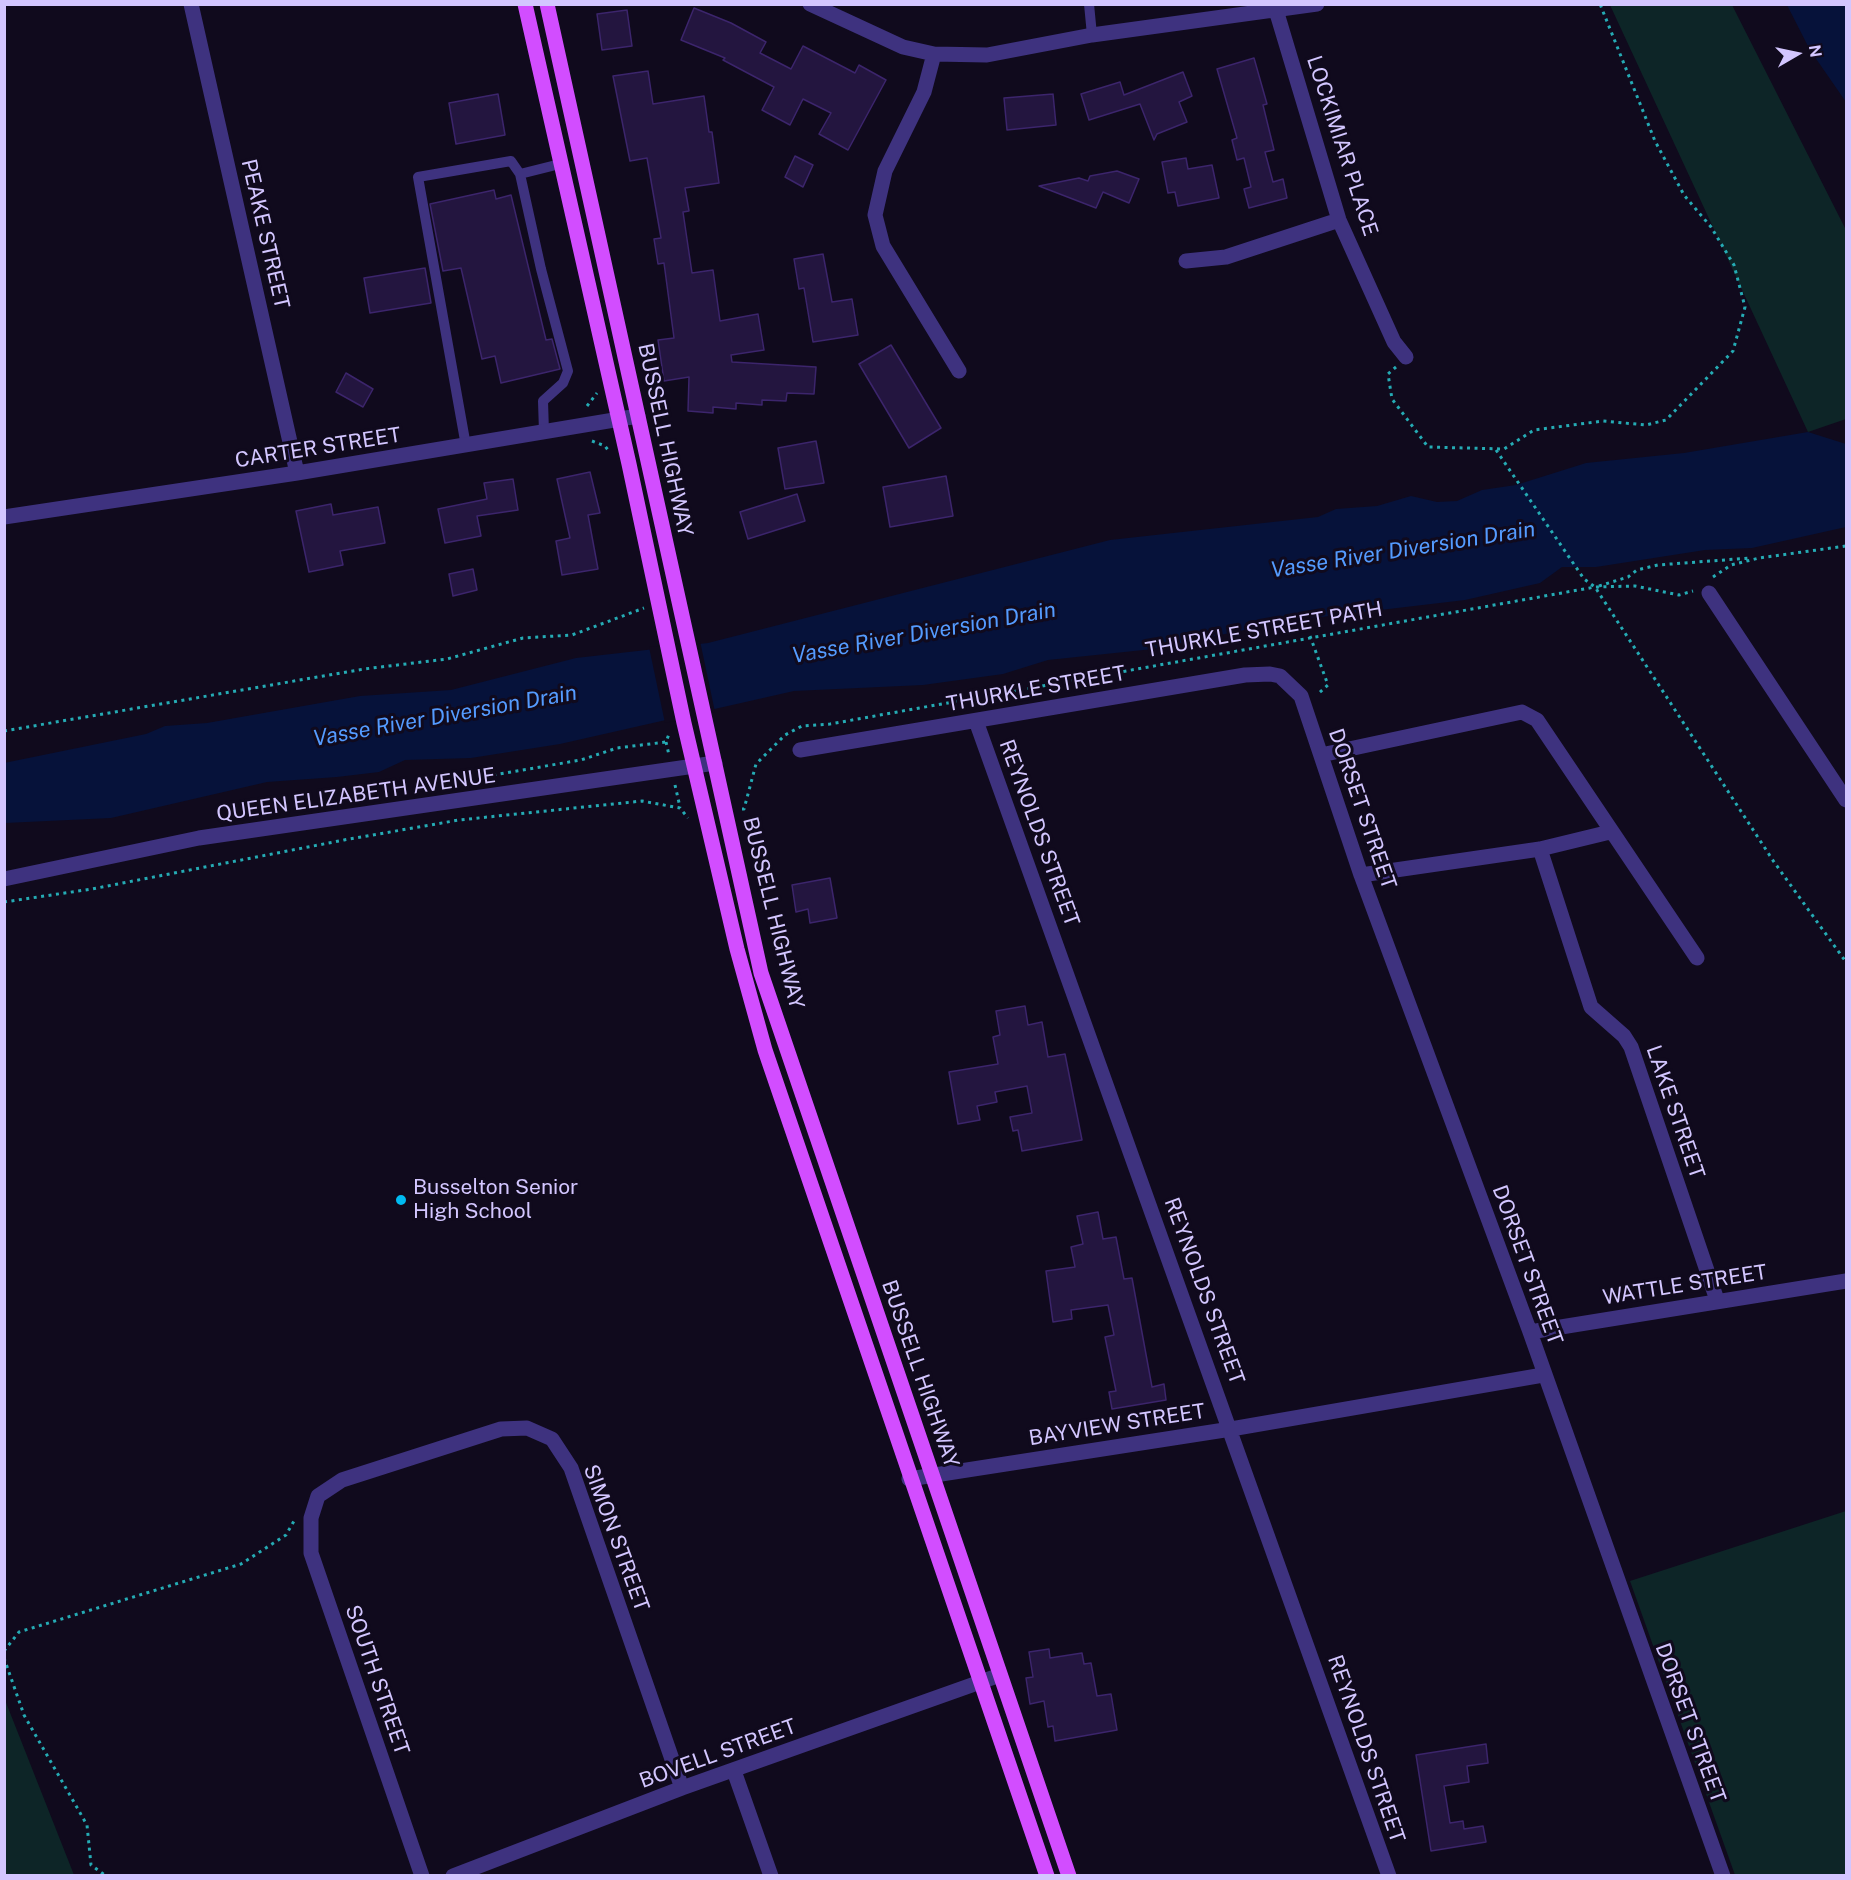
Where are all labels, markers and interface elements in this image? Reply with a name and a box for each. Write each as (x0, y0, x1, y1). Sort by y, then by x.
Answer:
north arrow (1767, 24, 1827, 84)
text: N (1805, 43, 1826, 59)
street label: LOCKIMIAR PLACE (1301, 53, 1383, 239)
street label: PEAKE STREET (236, 157, 294, 311)
street label: BUSSELL HIGHWAY (632, 341, 698, 539)
street label: CARTER STREET (233, 422, 403, 474)
water label: Vasse River Diversion Drain (1269, 516, 1537, 584)
water label: Vasse River Diversion Drain (790, 597, 1058, 669)
street label: THURKLE STREET PATH (1144, 597, 1384, 663)
street label: THURKLE STREET (945, 661, 1127, 717)
water label: Vasse River Diversion Drain (311, 680, 579, 752)
street label: DORSET STREET (1323, 725, 1401, 893)
street label: REYNOLDS STREET (994, 736, 1084, 930)
street label: QUEEN ELIZABETH AVENUE (215, 763, 497, 827)
street label: BUSSELL HIGHWAY (737, 814, 809, 1012)
street label: LAKE STREET (1640, 1042, 1710, 1182)
place label: Busselton Senior High School (413, 1175, 578, 1225)
street label: DORSET STREET (1486, 1182, 1568, 1348)
marker: Busselton Senior High School (394, 1193, 408, 1207)
street label: REYNOLDS STREET (1159, 1194, 1249, 1388)
street label: WATTLE STREET (1601, 1260, 1769, 1310)
street label: BUSSELL HIGHWAY (876, 1277, 964, 1471)
street label: BAYVIEW STREET (1027, 1399, 1207, 1451)
street label: SIMON STREET (578, 1461, 654, 1615)
street label: SOUTH STREET (340, 1602, 414, 1758)
street label: DORSET STREET (1649, 1640, 1731, 1806)
street label: REYNOLDS STREET (1322, 1652, 1410, 1846)
street label: BOVELL STREET (636, 1714, 800, 1794)

